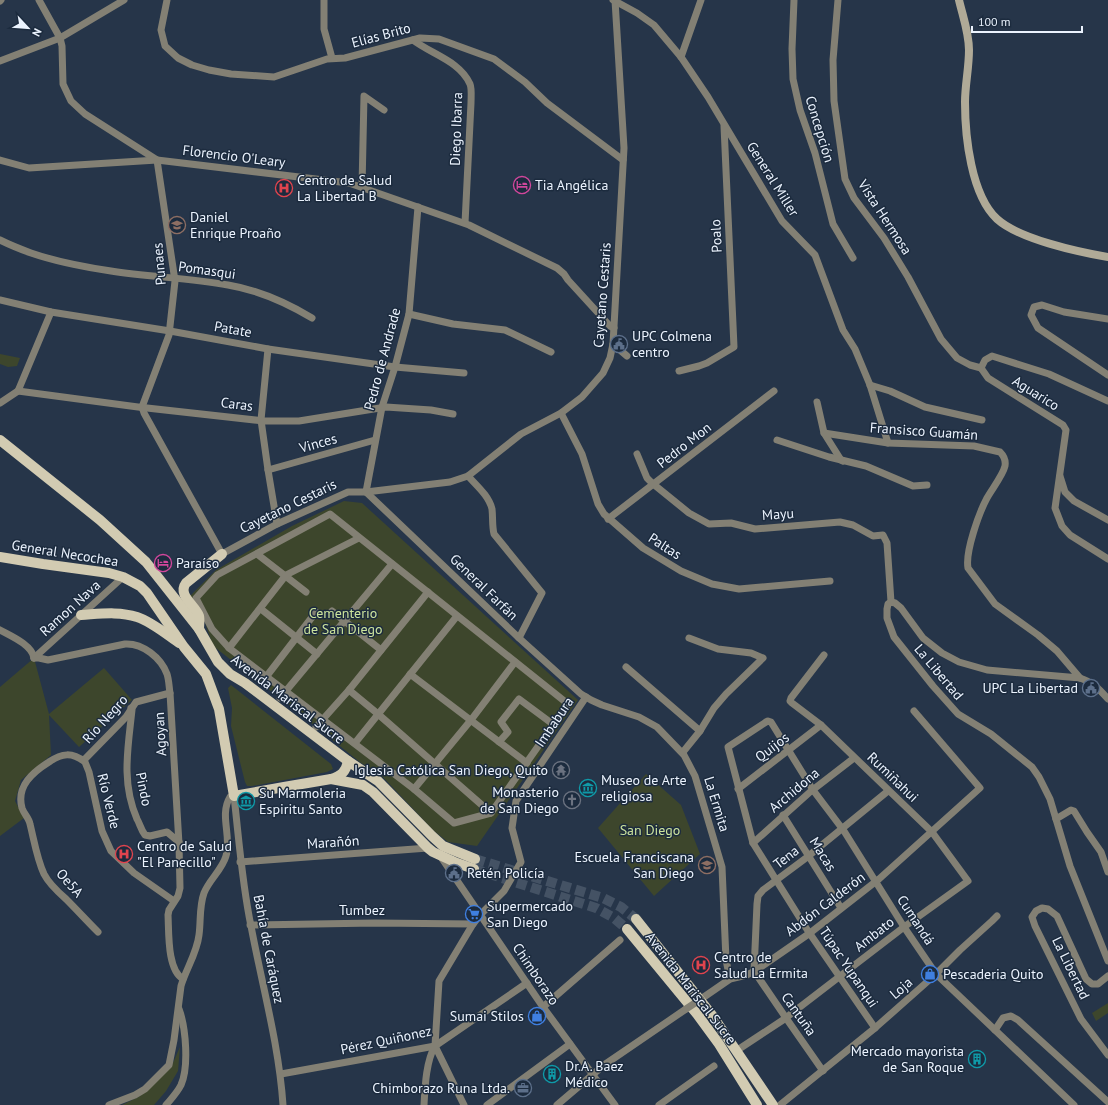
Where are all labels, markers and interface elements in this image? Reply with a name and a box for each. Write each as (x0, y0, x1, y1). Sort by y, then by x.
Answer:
north arrow (8, 8, 48, 48)
scale bar (972, 8, 1082, 34)
text: 100 m (978, 14, 1011, 29)
street label: Elías Brito (349, 18, 413, 52)
text: N (29, 26, 45, 39)
street label: Diego Ibarra (446, 92, 466, 166)
street label: Concepción (801, 94, 839, 164)
street label: General Miller (743, 138, 803, 220)
street label: Florencio O'Leary (182, 141, 287, 171)
place label: Centro de Salud La Libertad B (297, 171, 392, 205)
hotel icon: Tia Angélica (512, 175, 532, 195)
street label: Vista Hermosa (853, 175, 916, 258)
place label: Tia Angélica (535, 176, 608, 194)
hospital icon: Centro de Salud La Libertad B (274, 178, 294, 198)
place label: Daniel Enrique Proaño (190, 208, 281, 242)
school or university icon: Daniel Enrique Proaño (167, 215, 187, 235)
street label: Poalo (706, 219, 726, 253)
street label: Punaes (148, 242, 170, 286)
street label: Cayetano Cestaris (589, 242, 615, 348)
street label: Pomasqui (177, 257, 237, 283)
street label: Pedro de Andrade (360, 306, 404, 412)
street label: Patate (213, 317, 253, 341)
place label: UPC Colmena centro (632, 327, 712, 361)
public building icon: UPC Colmena centro (609, 334, 629, 354)
street label: Aguarico (1009, 372, 1063, 414)
street label: Caras (220, 393, 254, 415)
street label: Pedro Mon (653, 418, 715, 472)
street label: Fransisco Guamán (869, 418, 979, 444)
street label: Vinces (296, 429, 339, 457)
street label: Cayetano Cestaris (237, 475, 339, 537)
street label: Mayu (761, 504, 795, 524)
street label: Paltas (645, 529, 685, 563)
street label: General Necochea (10, 536, 120, 570)
street label: General Farfán (446, 550, 522, 624)
hotel icon: Paraíso (153, 553, 173, 573)
place label: Paraíso (176, 554, 219, 572)
street label: Ramon Nava (36, 576, 104, 640)
park label: Cementerio de San Diego (303, 604, 383, 638)
street label: La Libertad (910, 640, 968, 704)
street label: Avenida Mariscal Sucre (228, 650, 348, 748)
public building icon: UPC La Libertad (1081, 678, 1101, 698)
place label: UPC La Libertad (982, 679, 1078, 697)
street label: Río Negro (78, 691, 132, 747)
street label: Imbabura (531, 693, 577, 751)
street label: Agoyan (150, 712, 170, 756)
street label: Quijos (751, 728, 793, 766)
street label: Rumiñahui (864, 748, 922, 806)
temple icon: Iglesia Católica San Diego, Quito (551, 760, 571, 780)
place label: Iglesia Católica San Diego, Quito (354, 761, 548, 779)
street label: Archidona (765, 764, 823, 816)
street label: Pindo (132, 770, 156, 808)
street label: Río Verde (93, 771, 125, 831)
place label: Museo de Arte religiosa (601, 771, 687, 805)
street label: La Ermita (700, 774, 734, 834)
museum icon: Museo de Arte religiosa (578, 778, 598, 798)
place label: Monasterio de San Diego (480, 783, 559, 817)
place label: Su Marmoleria Espiritu Santo (259, 784, 346, 818)
church icon: Monasterio de San Diego (562, 790, 582, 810)
museum icon: Su Marmoleria Espiritu Santo (236, 791, 256, 811)
park label: San Diego (620, 821, 680, 839)
street label: Marañón (306, 831, 360, 853)
street label: Macas (806, 833, 841, 875)
place label: Centro de Salud "El Panecillo" (137, 837, 232, 871)
street label: Tena (770, 841, 802, 873)
hospital icon: Centro de Salud "El Panecillo" (114, 844, 134, 864)
place label: Escuela Franciscana San Diego (574, 848, 694, 882)
school or university icon: Escuela Franciscana San Diego (697, 855, 717, 875)
public building icon: Retén Policía (444, 863, 464, 883)
place label: Retén Policía (467, 864, 545, 882)
street label: Oe5A (53, 865, 88, 902)
street label: Abdón Calderón (781, 868, 869, 940)
street label: Cumandá (893, 892, 939, 948)
street label: Bahía de Caráquez (250, 893, 288, 1005)
place label: Supermercado San Diego (487, 897, 573, 931)
street label: Tumbez (339, 901, 385, 919)
supermarket icon: Supermercado San Diego (464, 904, 484, 924)
street label: Ambato (850, 913, 898, 955)
street label: Túpac Yupanqui (815, 923, 883, 1011)
street label: Avenida Mariscal Sucre (642, 928, 740, 1048)
street label: La Libertad (1048, 934, 1094, 1002)
street label: Chimborazo (509, 940, 563, 1008)
place label: Centro de Salud La Ermita (714, 948, 808, 982)
hospital icon: Centro de Salud La Ermita (691, 955, 711, 975)
shop icon: Pescaderia Quito (920, 964, 940, 984)
place label: Pescaderia Quito (943, 965, 1043, 983)
street label: Loja (886, 973, 916, 1003)
street label: Cantuña (777, 989, 821, 1039)
shop icon: Sumai Stilos (527, 1006, 547, 1026)
place label: Sumai Stilos (450, 1007, 524, 1025)
street label: Pérez Quiñonez (339, 1022, 433, 1058)
place label: Mercado mayorista de San Roque (851, 1042, 964, 1076)
building icon: Mercado mayorista de San Roque (967, 1049, 987, 1069)
place label: Dr.A. Baez Médico (565, 1057, 624, 1091)
building icon: Dr.A. Baez Médico (542, 1064, 562, 1084)
office icon: Chimborazo Runa Ltda. (513, 1078, 533, 1098)
place label: Chimborazo Runa Ltda. (372, 1079, 510, 1097)

